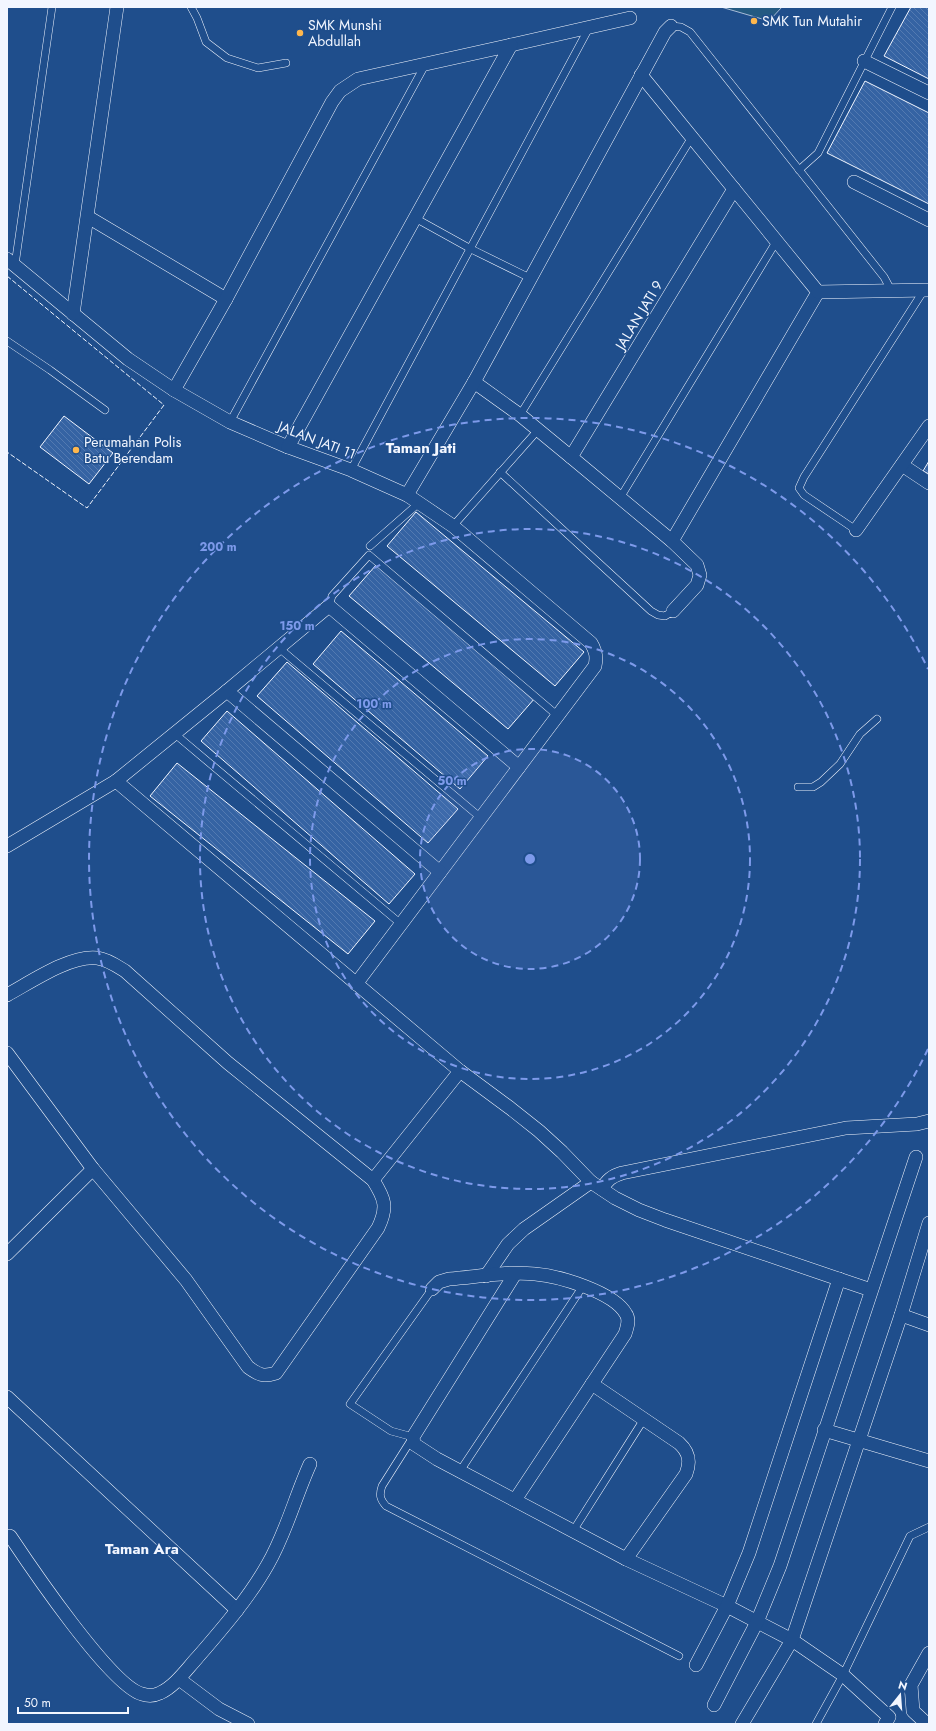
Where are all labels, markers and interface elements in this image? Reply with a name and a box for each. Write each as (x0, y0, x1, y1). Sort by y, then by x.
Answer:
place label: SMK Tun Mutahir (762, 11, 862, 31)
place label: SMK Munshi Abdullah (308, 15, 382, 51)
marker: SMK Tun Mutahir (749, 16, 759, 26)
marker: SMK Munshi Abdullah (295, 28, 305, 38)
street label: JALAN JATI 9 (609, 277, 668, 355)
street label: JALAN JATI 11 (273, 415, 359, 464)
place label: Perumahan Polis Batu Berendam (84, 432, 182, 468)
district label: Taman Jati (386, 437, 456, 459)
marker: Perumahan Polis Batu Berendam (71, 445, 81, 455)
text: 200 m (199, 538, 237, 556)
text: 150 m (279, 617, 315, 635)
text: 100 m (356, 695, 392, 713)
text: 50 m (437, 772, 467, 790)
centre of rings (523, 852, 537, 866)
district label: Taman Ara (105, 1538, 179, 1560)
north arrow (880, 1675, 920, 1715)
text: N (896, 1677, 909, 1694)
scale bar (18, 1689, 128, 1715)
text: 50 m (24, 1694, 51, 1712)

